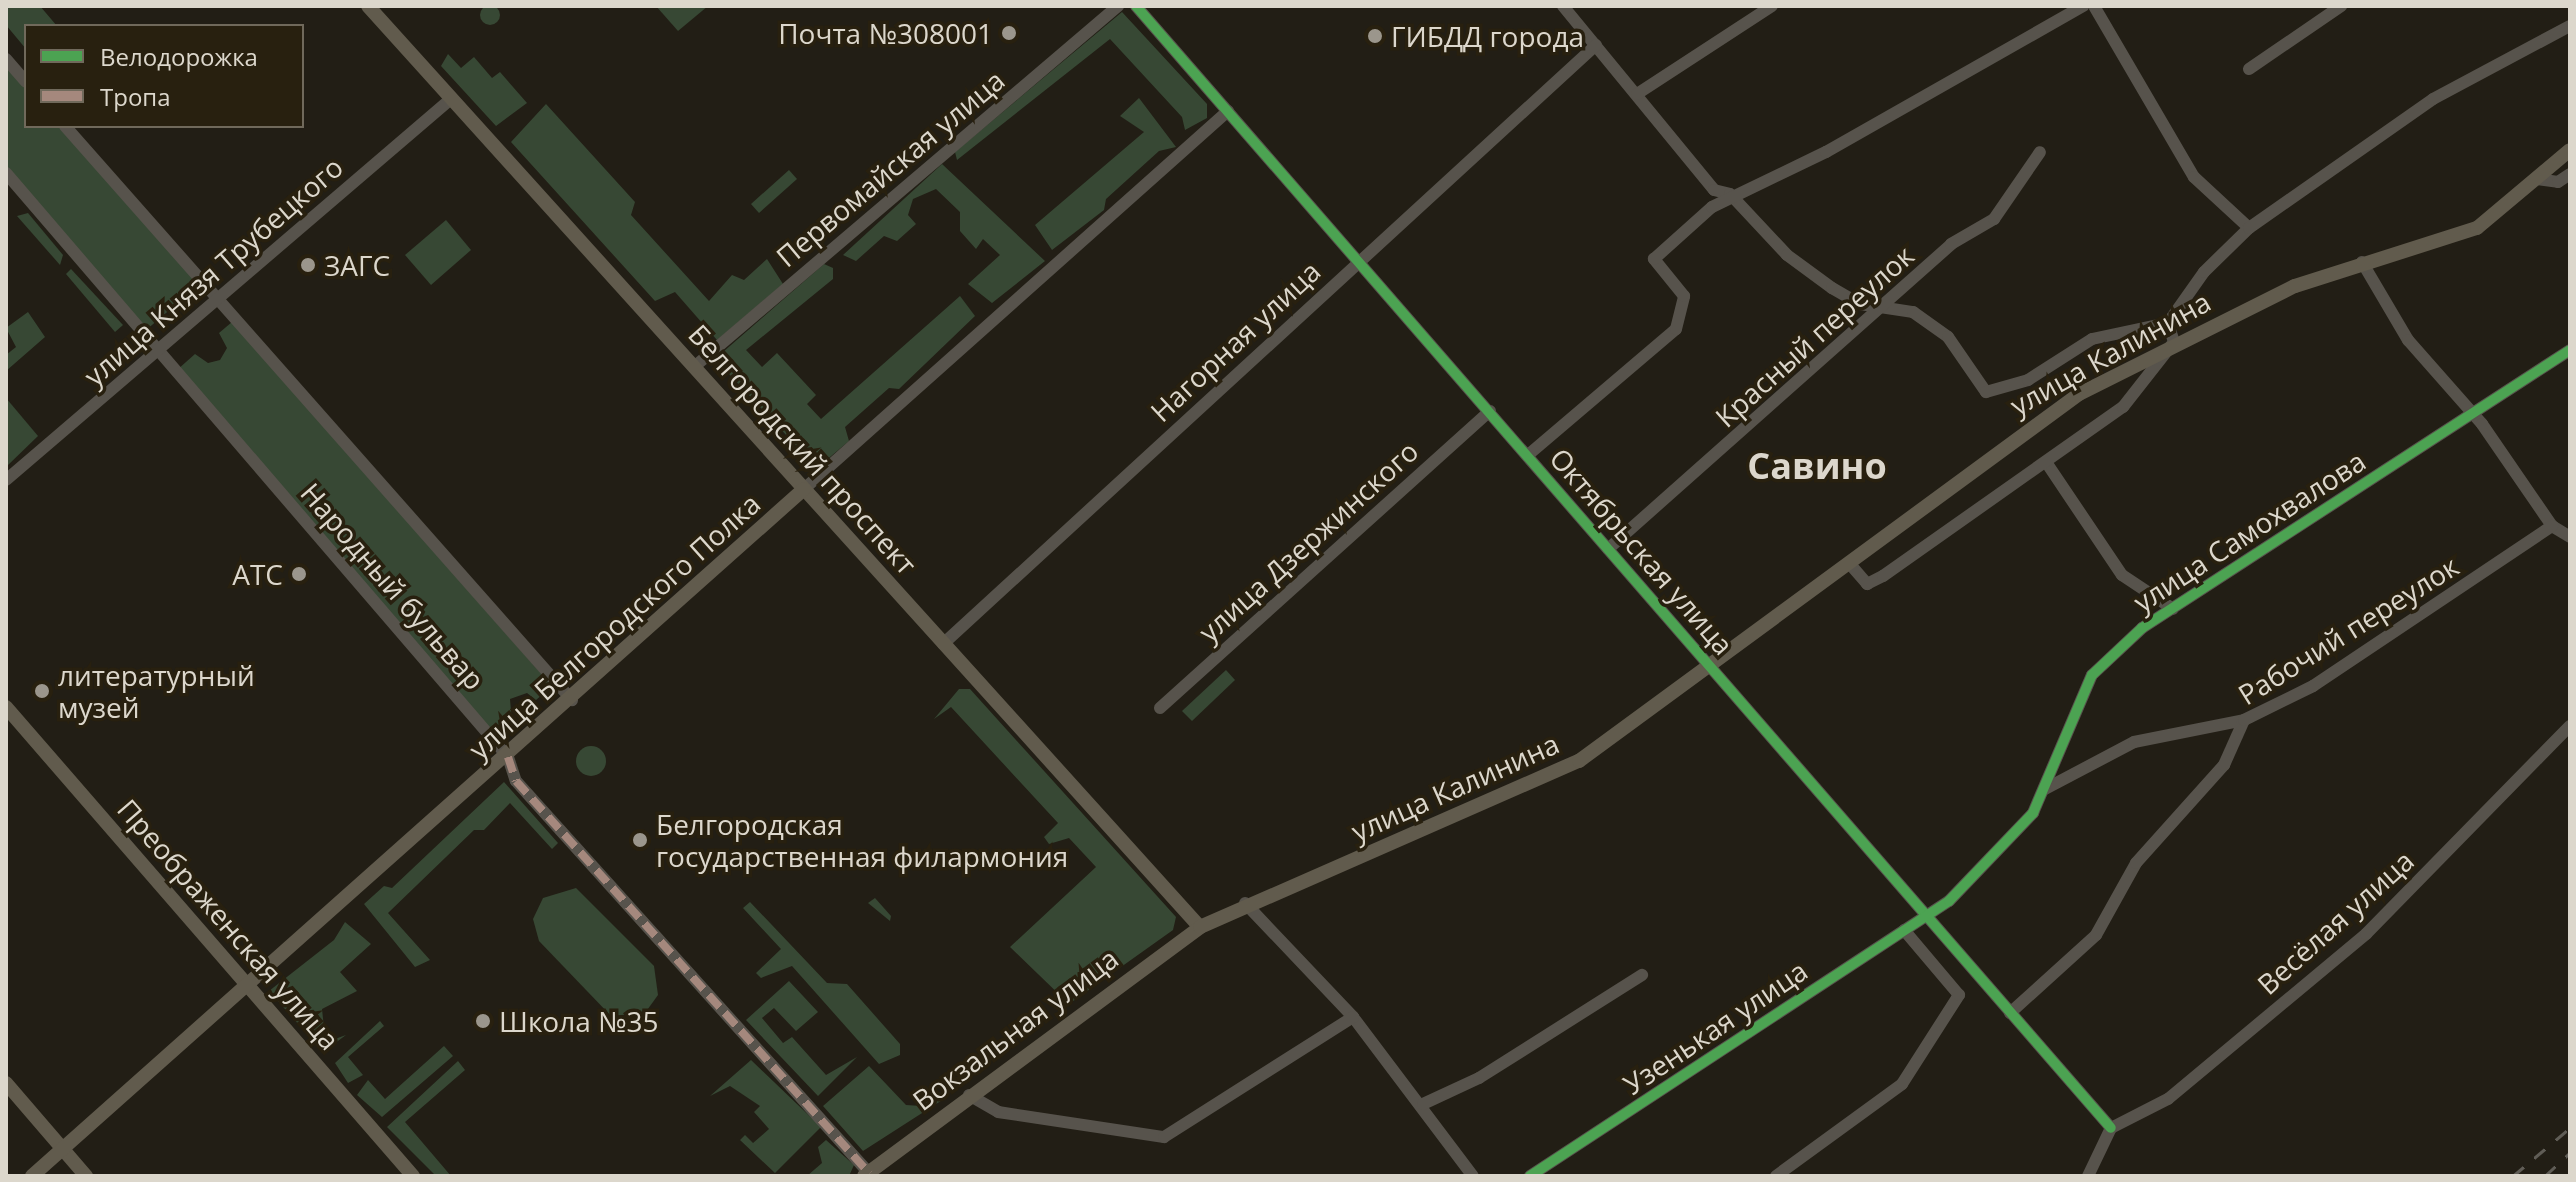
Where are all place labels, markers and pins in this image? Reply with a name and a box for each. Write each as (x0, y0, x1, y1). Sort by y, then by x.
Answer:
place label: Почта №308001 (778, 16, 993, 50)
place label: ГИБДД города (1391, 19, 1584, 53)
marker: Почта №308001 (1000, 24, 1018, 42)
marker: ГИБДД города (1366, 27, 1384, 45)
place label: ЗАГС (324, 248, 390, 282)
marker: ЗАГС (299, 256, 317, 274)
place label: АТС (232, 557, 283, 591)
marker: АТС (290, 565, 308, 583)
place label: литературный музей (58, 658, 255, 724)
marker: литературный музей (33, 682, 51, 700)
place label: Белгородская государственная филармония (656, 807, 1068, 873)
marker: Белгородская государственная филармония (631, 831, 649, 849)
place label: Школа №35 (499, 1004, 659, 1038)
marker: Школа №35 (474, 1012, 492, 1030)

